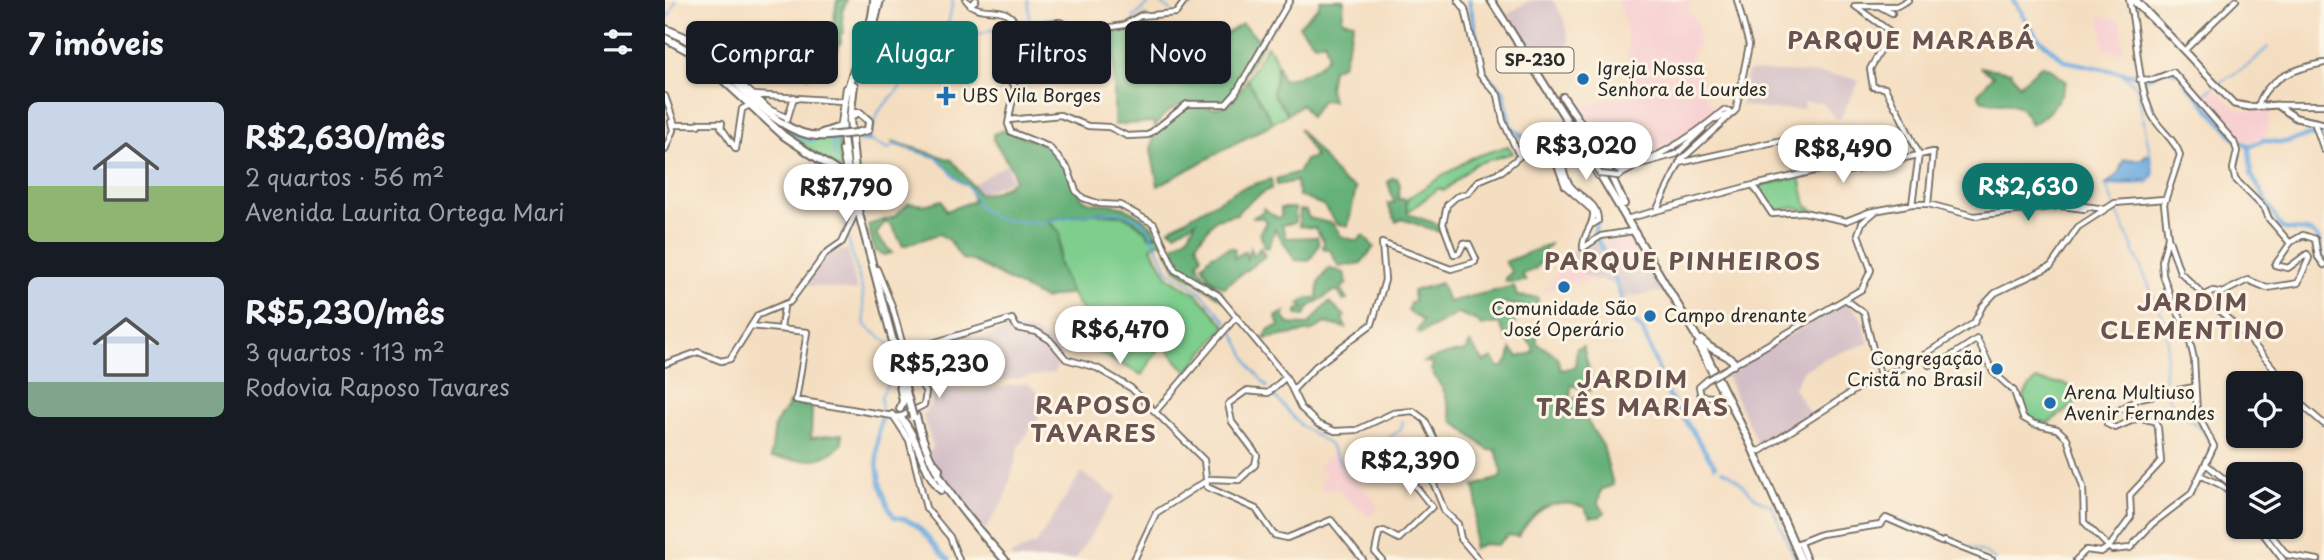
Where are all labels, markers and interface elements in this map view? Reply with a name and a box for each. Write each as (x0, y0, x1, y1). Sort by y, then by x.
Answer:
text: 7 imóveis (28, 20, 164, 65)
chip: Comprar (686, 21, 838, 84)
chip: Alugar (852, 21, 978, 84)
chip: Filtros (992, 21, 1111, 84)
chip: Novo (1125, 21, 1231, 84)
district label: PARQUE MARABÁ (1787, 21, 2037, 57)
icon: filters (599, 23, 637, 61)
road number: SP-230 (1497, 48, 1573, 72)
place label: Igreja Nossa Senhora de Lourdes (1597, 54, 1767, 102)
marker: Igreja Nossa Senhora de Lourdes (1575, 71, 1591, 87)
place label: UBS Vila Borges (962, 81, 1101, 108)
marker: UBS Vila Borges (936, 86, 956, 106)
text: R$2,630/mês (245, 114, 445, 159)
pin: R$3,020 (1521, 122, 1651, 182)
pin: R$8,490 (1778, 125, 1908, 185)
text: R$3,020 (1535, 127, 1637, 162)
icon: home (84, 130, 168, 214)
text: R$8,490 (1794, 130, 1892, 165)
text: 2 quartos · 56 m² (245, 159, 444, 194)
pin: R$7,790 (781, 164, 911, 224)
pin: R$2,630 (1963, 164, 2093, 223)
text: R$2,630 (1978, 168, 2078, 203)
text: R$7,790 (799, 169, 893, 204)
text: Avenida Laurita Ortega Mari (245, 194, 565, 229)
district label: PARQUE PINHEIROS (1544, 242, 1822, 278)
marker: Comunidade São José Operário (1556, 279, 1572, 295)
district label: JARDIM CLEMENTINO (2100, 283, 2286, 347)
text: R$5,230/mês (245, 289, 445, 334)
place label: Comunidade São José Operário (1491, 294, 1637, 342)
place label: Campo drenante (1664, 301, 1807, 328)
icon: home (84, 305, 168, 389)
pin: R$6,470 (1055, 306, 1185, 366)
marker: Campo drenante (1642, 308, 1658, 324)
text: R$6,470 (1071, 311, 1169, 346)
text: 3 quartos · 113 m² (245, 334, 445, 369)
pin: R$5,230 (874, 340, 1004, 400)
place label: Congregação Cristã no Brasil (1847, 344, 1983, 392)
text: R$5,230 (889, 345, 989, 380)
district label: JARDIM TRÊS MARIAS (1536, 360, 1730, 424)
marker: Congregação Cristã no Brasil (1989, 361, 2005, 377)
text: Rodovia Raposo Tavares (245, 369, 510, 404)
map controls (2226, 371, 2303, 539)
button: locate (2226, 371, 2303, 448)
place label: Arena Multiuso Avenir Fernandes (2064, 378, 2215, 426)
district label: RAPOSO TAVARES (1030, 386, 1158, 450)
marker: Arena Multiuso Avenir Fernandes (2042, 395, 2058, 411)
pin: R$2,390 (1345, 438, 1475, 497)
text: R$2,390 (1360, 442, 1460, 477)
button: layers (2226, 462, 2303, 539)

